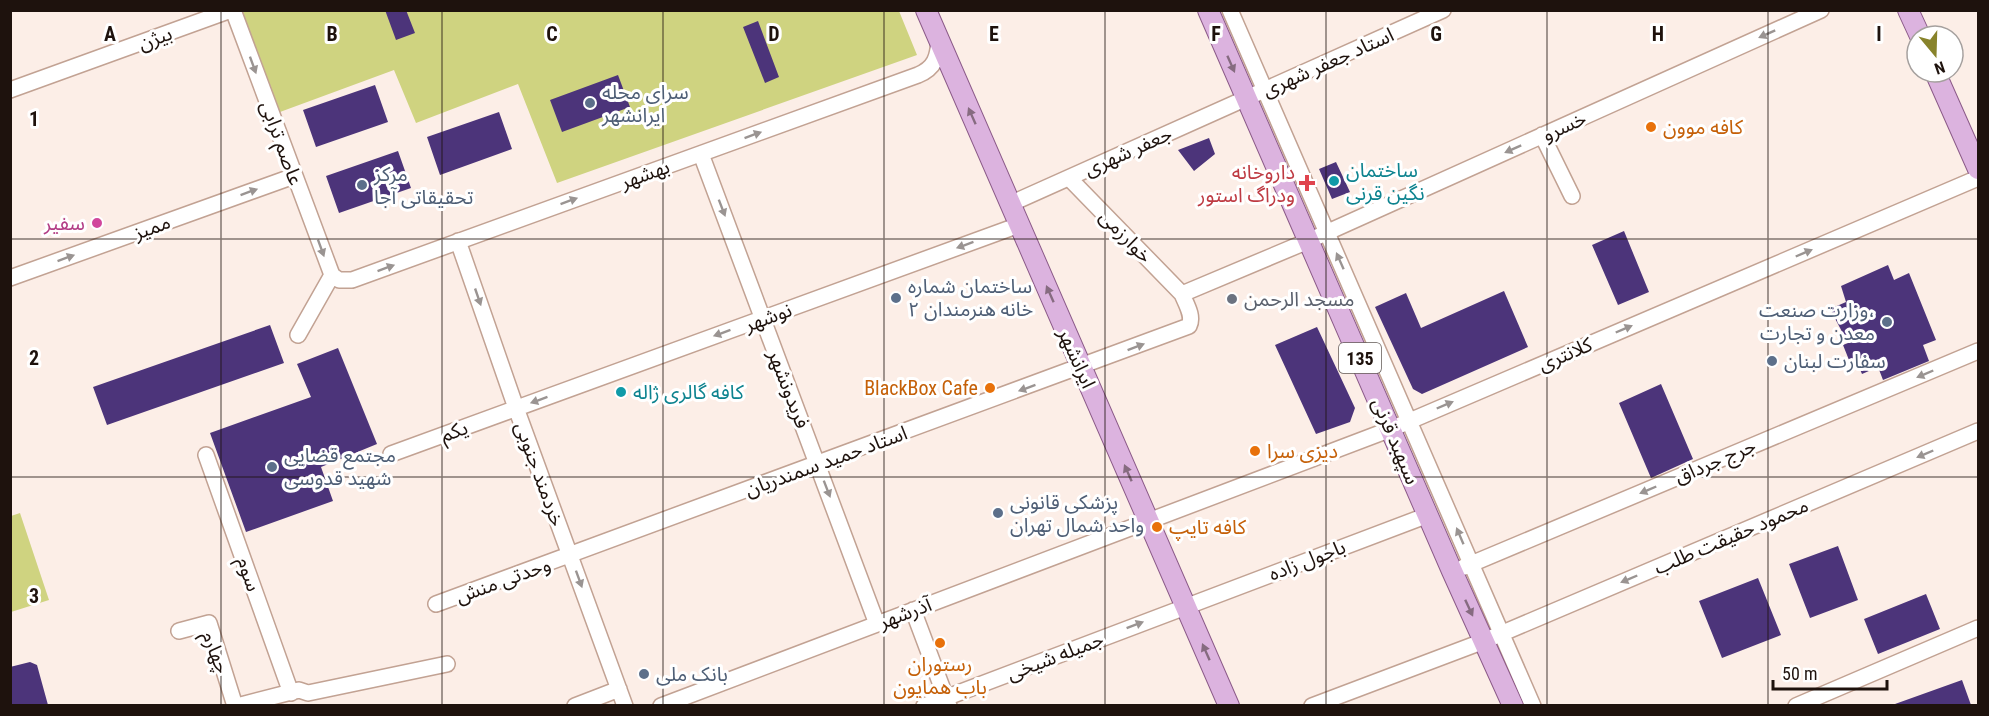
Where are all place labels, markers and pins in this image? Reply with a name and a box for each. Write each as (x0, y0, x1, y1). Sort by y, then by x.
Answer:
place label: سرای محله ایرانشهر (601, 80, 689, 127)
marker: سرای محله ایرانشهر (583, 96, 597, 110)
place label: کافه موون (1663, 115, 1744, 139)
marker: کافه موون (1644, 120, 1658, 134)
place label: ساختمان نگین قرنی (1346, 158, 1425, 205)
place label: داروخانه ودراگ استور (1197, 160, 1295, 207)
place label: مرکز تحقیقاتی آجا (373, 162, 474, 209)
marker: ساختمان نگین قرنی (1327, 174, 1341, 188)
marker: داروخانه ودراگ استور (1300, 176, 1314, 190)
marker: مرکز تحقیقاتی آجا (355, 178, 369, 192)
place label: سفیر (43, 211, 85, 235)
marker: سفیر (90, 216, 104, 230)
place label: ساختمان شماره ۲ خانه هنرمندان (908, 274, 1033, 321)
place label: مسجد الرحمن (1244, 287, 1355, 311)
marker: ساختمان شماره ۲ خانه هنرمندان (889, 291, 903, 305)
marker: مسجد الرحمن (1225, 292, 1239, 306)
place label: وزارت صنعت، معدن و تجارت (1759, 298, 1875, 345)
marker: وزارت صنعت، معدن و تجارت (1880, 315, 1894, 329)
place label: سفارت لبنان (1784, 349, 1886, 373)
marker: سفارت لبنان (1765, 354, 1779, 368)
place label: BlackBox Cafe (864, 376, 978, 400)
place label: کافه گالری ژاله (633, 380, 745, 404)
marker: BlackBox Cafe (983, 381, 997, 395)
marker: کافه گالری ژاله (614, 385, 628, 399)
place label: دیزی سرا (1267, 439, 1338, 463)
place label: مجتمع قضایی شهید قدوسی (284, 443, 396, 490)
marker: دیزی سرا (1248, 444, 1262, 458)
marker: مجتمع قضایی شهید قدوسی (265, 460, 279, 474)
place label: پزشکی قانونی واحد شمال تهران (1010, 490, 1144, 537)
marker: پزشکی قانونی واحد شمال تهران (991, 506, 1005, 520)
place label: کافه تایپ (1169, 515, 1247, 541)
marker: کافه تایپ (1150, 520, 1164, 534)
marker: رستوران باب همایون (933, 636, 947, 650)
place label: رستوران باب همایون (893, 652, 987, 699)
place label: بانک ملی (656, 662, 728, 686)
marker: بانک ملی (637, 667, 651, 681)

